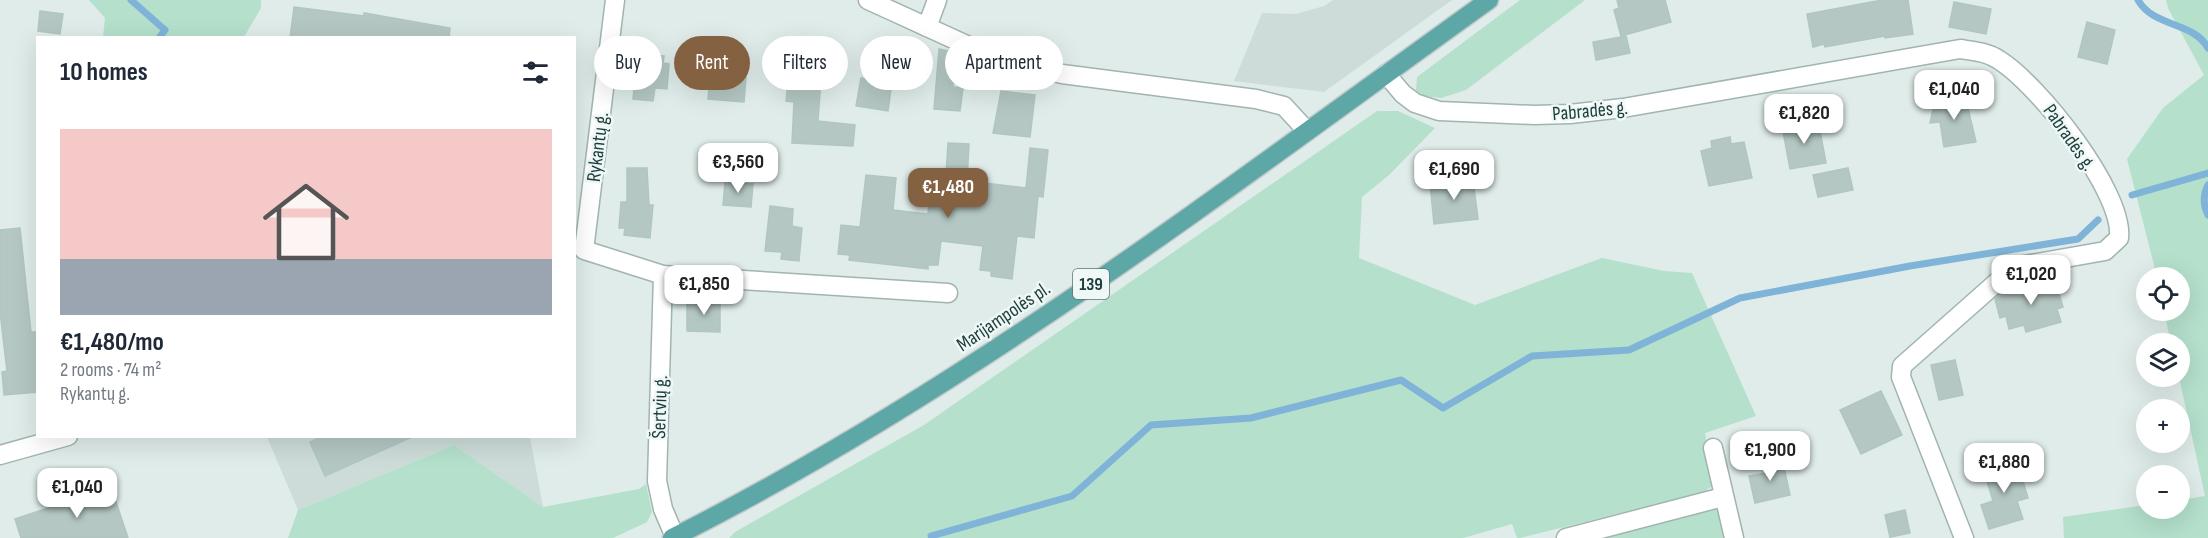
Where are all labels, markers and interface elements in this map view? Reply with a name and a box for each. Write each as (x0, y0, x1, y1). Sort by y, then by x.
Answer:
chip: Buy (594, 36, 662, 90)
chip: Rent (674, 36, 750, 90)
chip: Filters (762, 36, 848, 90)
chip: New (860, 36, 933, 90)
chip: Apartment (945, 36, 1063, 90)
icon: filters (519, 56, 552, 89)
text: 10 homes (60, 57, 148, 88)
pin: €1,040 (1905, 70, 2003, 121)
text: €1,040 (1928, 77, 1980, 101)
pin: €1,820 (1755, 94, 1853, 145)
street label: Pabradės g. (1551, 96, 1629, 126)
street label: Pabradės g. (2038, 100, 2101, 175)
text: €1,820 (1778, 101, 1830, 125)
street label: Rykantų g. (582, 111, 614, 183)
pin: €3,560 (689, 143, 787, 194)
text: €3,560 (712, 150, 764, 174)
pin: €1,690 (1405, 150, 1503, 201)
text: €1,690 (1428, 157, 1480, 181)
icon: home (252, 168, 360, 276)
pin: €1,480 (899, 168, 997, 219)
text: €1,480 (922, 175, 974, 199)
pin: €1,020 (1982, 255, 2080, 306)
text: €1,020 (2005, 262, 2057, 286)
pin: €1,850 (655, 265, 753, 316)
map controls (2136, 267, 2190, 519)
button: locate (2136, 267, 2190, 321)
road number: 139 (1073, 269, 1109, 299)
text: €1,850 (678, 272, 730, 296)
street label: Marijampolės pl. (952, 277, 1055, 357)
text: €1,480/mo (60, 327, 164, 358)
button: layers (2136, 333, 2190, 387)
text: 2 rooms · 74 m² (60, 358, 161, 382)
street label: Šertvių g. (647, 375, 673, 439)
text: Rykantų g. (60, 382, 130, 406)
button: + (2136, 399, 2190, 453)
pin: €1,900 (1721, 431, 1819, 482)
text: €1,900 (1744, 438, 1796, 462)
pin: €1,880 (1955, 443, 2053, 494)
text: €1,880 (1978, 450, 2030, 474)
button: − (2136, 465, 2190, 519)
pin: €1,040 (28, 468, 126, 519)
text: €1,040 (51, 475, 103, 499)

